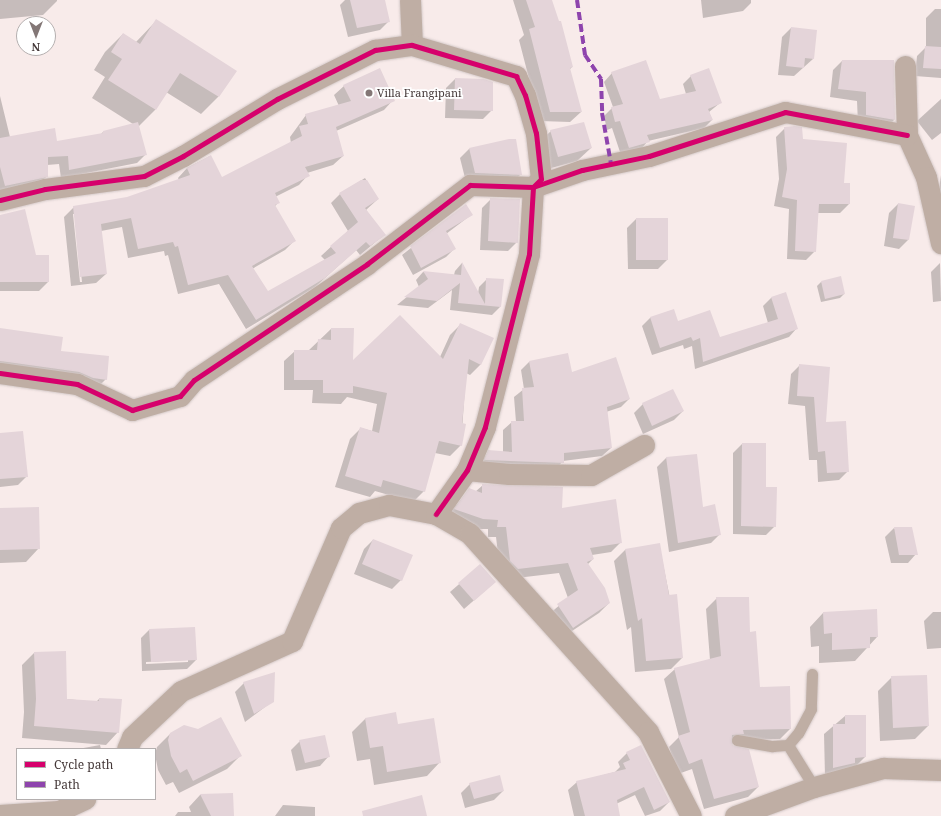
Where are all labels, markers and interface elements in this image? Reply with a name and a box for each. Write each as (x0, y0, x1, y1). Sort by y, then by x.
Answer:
north arrow (16, 16, 56, 56)
text: N (32, 40, 40, 55)
place label: Villa Frangipani (377, 86, 462, 100)
marker: Villa Frangipani (364, 88, 374, 98)
legend (16, 748, 156, 800)
text: Cycle path (54, 756, 113, 773)
text: Path (54, 776, 80, 793)

